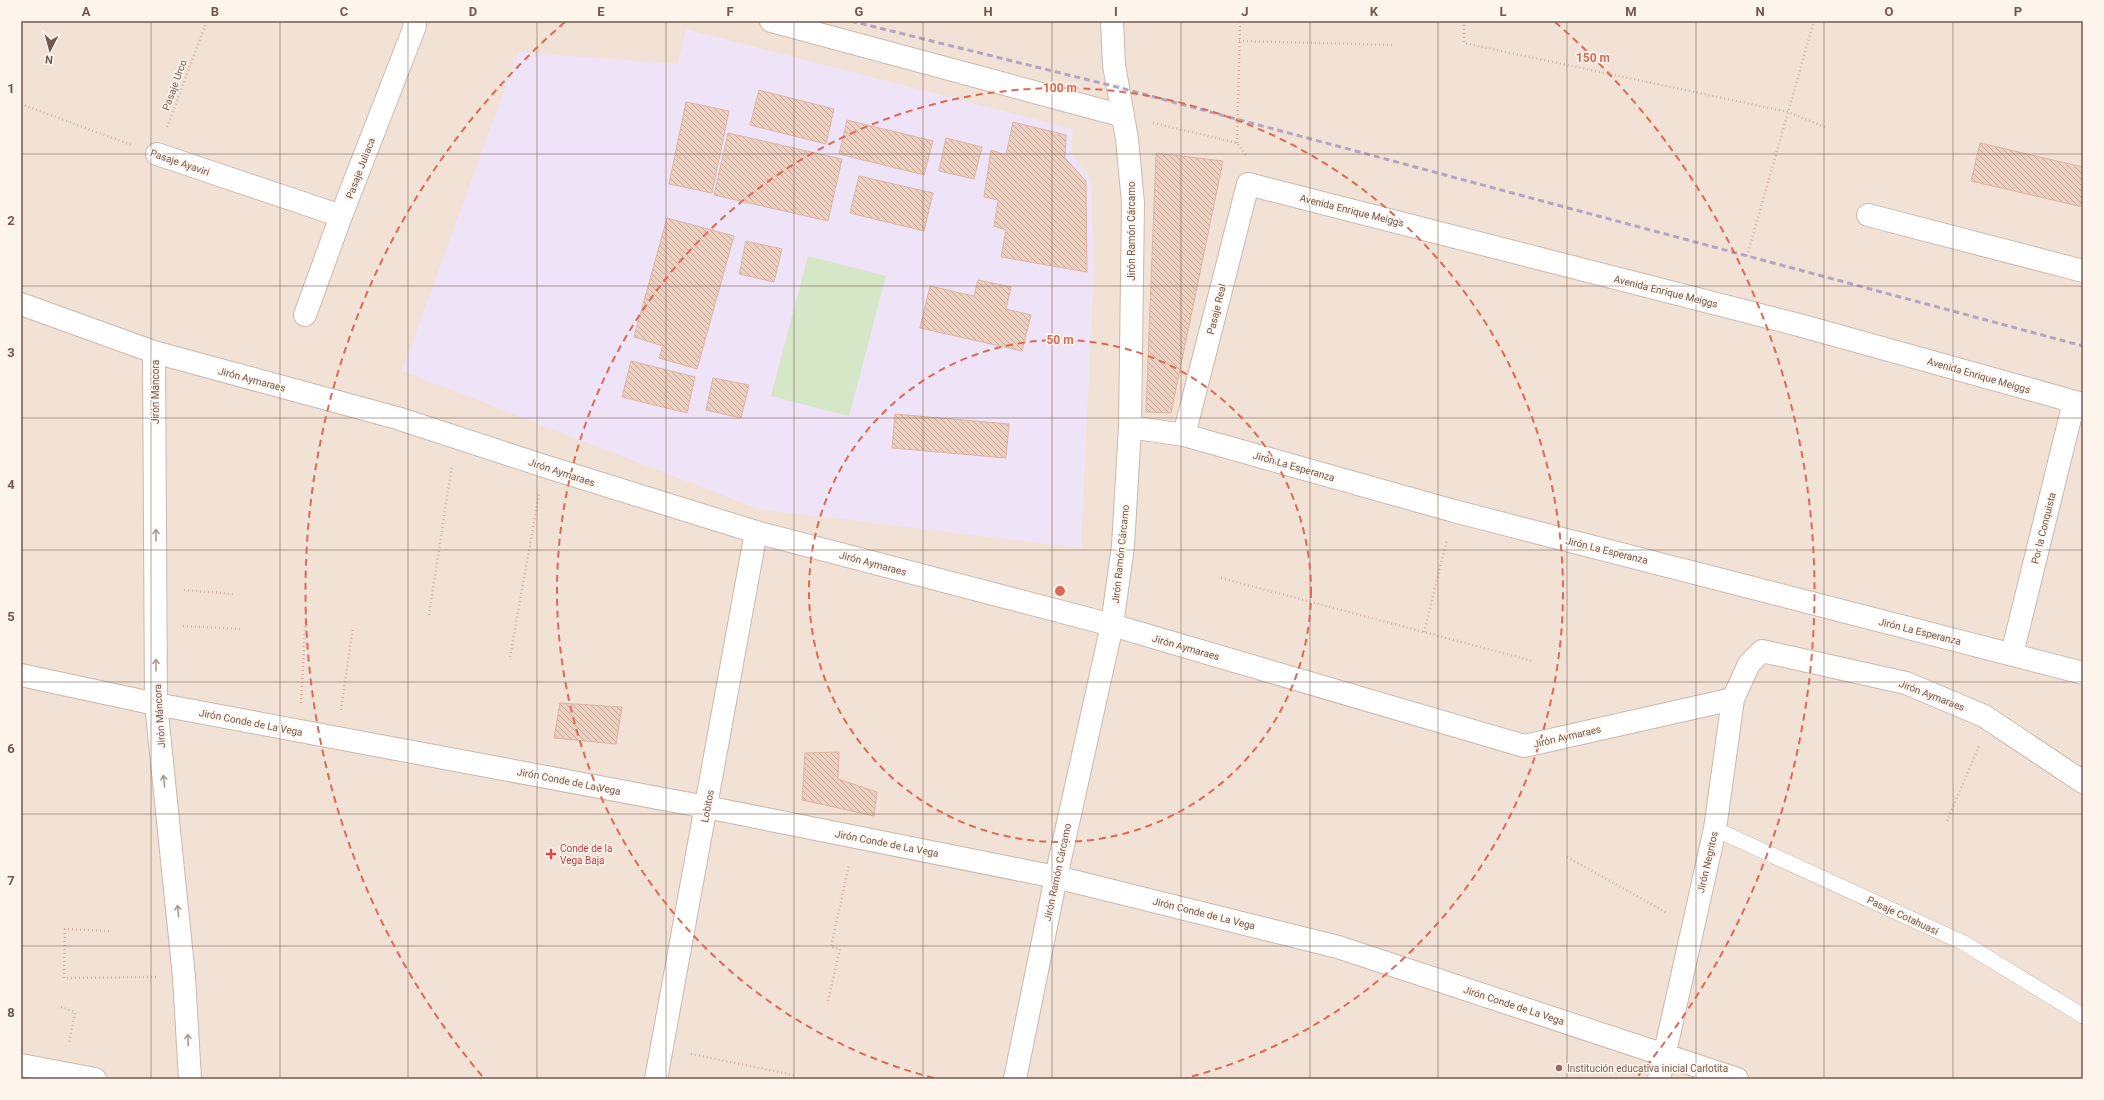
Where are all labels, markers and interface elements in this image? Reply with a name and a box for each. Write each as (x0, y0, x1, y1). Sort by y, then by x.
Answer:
text: A (82, 4, 91, 19)
text: B (211, 4, 219, 19)
text: C (340, 4, 349, 19)
text: D (469, 4, 477, 19)
text: E (597, 4, 605, 19)
text: F (726, 4, 734, 19)
text: G (855, 4, 864, 19)
text: H (983, 4, 993, 19)
text: I (1114, 4, 1118, 19)
text: J (1241, 4, 1249, 19)
text: K (1370, 4, 1379, 19)
text: L (1499, 4, 1507, 19)
text: M (1625, 4, 1637, 19)
text: N (1755, 4, 1765, 19)
text: O (1885, 4, 1894, 19)
text: P (2014, 4, 2022, 19)
north arrow (30, 30, 70, 70)
text: 150 m (1576, 51, 1610, 65)
text: N (44, 53, 54, 66)
street label: Pasaje Urco (160, 58, 189, 112)
text: 1 (7, 81, 15, 96)
text: 100 m (1043, 81, 1077, 95)
street label: Pasaje Juliaca (344, 136, 377, 200)
street label: Pasaje Ayaviri (149, 147, 211, 178)
street label: Jirón Ramón Cárcamo (1126, 181, 1137, 281)
street label: Avenida Enrique Meiggs (1299, 192, 1405, 229)
text: 2 (7, 213, 15, 228)
street label: Avenida Enrique Meiggs (1613, 273, 1719, 310)
street label: Pasaje Real (1205, 283, 1228, 336)
text: 50 m (1046, 333, 1074, 347)
text: 3 (7, 345, 15, 360)
street label: Avenida Enrique Meiggs (1926, 355, 2032, 395)
street label: Jirón Máncora (150, 360, 161, 424)
street label: Jirón Aymaraes (217, 365, 287, 394)
street label: Jirón La Esperanza (1252, 450, 1336, 483)
street label: Jirón Aymaraes (527, 457, 596, 488)
text: 4 (7, 477, 15, 492)
street label: Por la Conquista (2029, 491, 2058, 565)
street label: Jirón Ramón Cárcamo (1110, 504, 1131, 604)
one-way arrow (152, 529, 160, 542)
street label: Jirón La Esperanza (1565, 535, 1649, 566)
street label: Jirón Aymaraes (838, 549, 908, 578)
centre of rings (1053, 584, 1067, 598)
text: 5 (7, 609, 15, 624)
street label: Jirón La Esperanza (1878, 616, 1962, 647)
street label: Jirón Aymaraes (1151, 633, 1221, 662)
one-way arrow (152, 659, 160, 672)
street label: Jirón Aymaraes (1898, 678, 1966, 713)
street label: Jirón Máncora (152, 684, 167, 748)
street label: Jirón Conde de La Vega (198, 707, 304, 738)
street label: Jirón Aymaraes (1532, 723, 1602, 750)
text: 6 (7, 741, 15, 756)
street label: Jirón Conde de La Vega (516, 766, 622, 797)
one-way arrow (161, 775, 168, 788)
street label: Lobitos (699, 789, 716, 823)
street label: Jirón Ramón Cárcamo (1042, 822, 1073, 922)
street label: Jirón Conde de La Vega (834, 828, 940, 859)
street label: Jirón Negritos (1695, 830, 1720, 894)
place label: Conde de la Vega Baja (560, 843, 612, 866)
marker: Conde de la Vega Baja (545, 848, 557, 860)
text: 7 (7, 873, 15, 888)
street label: Pasaje Cotahuasi (1865, 894, 1940, 937)
street label: Jirón Conde de La Vega (1151, 895, 1256, 932)
one-way arrow (174, 904, 181, 917)
street label: Jirón Conde de La Vega (1462, 984, 1566, 1027)
text: 8 (7, 1005, 15, 1020)
one-way arrow (184, 1034, 192, 1047)
marker: Institución educativa inicial Carlotita (1554, 1063, 1564, 1073)
place label: Institución educativa inicial Carlotita (1567, 1063, 1728, 1074)

